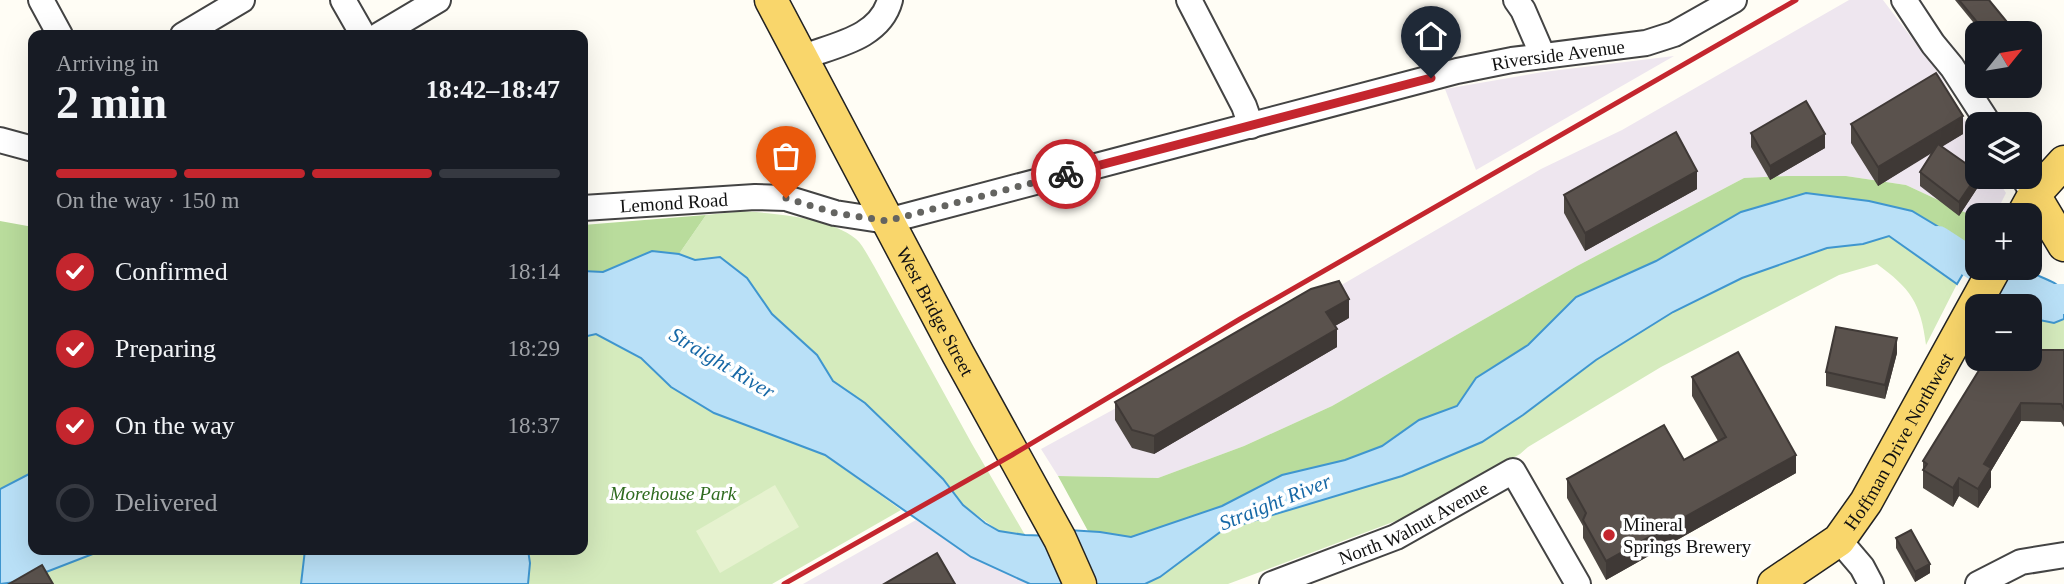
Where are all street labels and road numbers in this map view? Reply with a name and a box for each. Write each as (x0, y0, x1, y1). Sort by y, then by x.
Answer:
street label: Riverside Avenue (1490, 36, 1626, 75)
street label: Lemond Road (619, 189, 729, 217)
street label: West Bridge Street (892, 243, 978, 380)
street label: Hoffman Drive Northwest (1840, 349, 1958, 534)
street label: North Walnut Avenue (1336, 477, 1492, 569)

